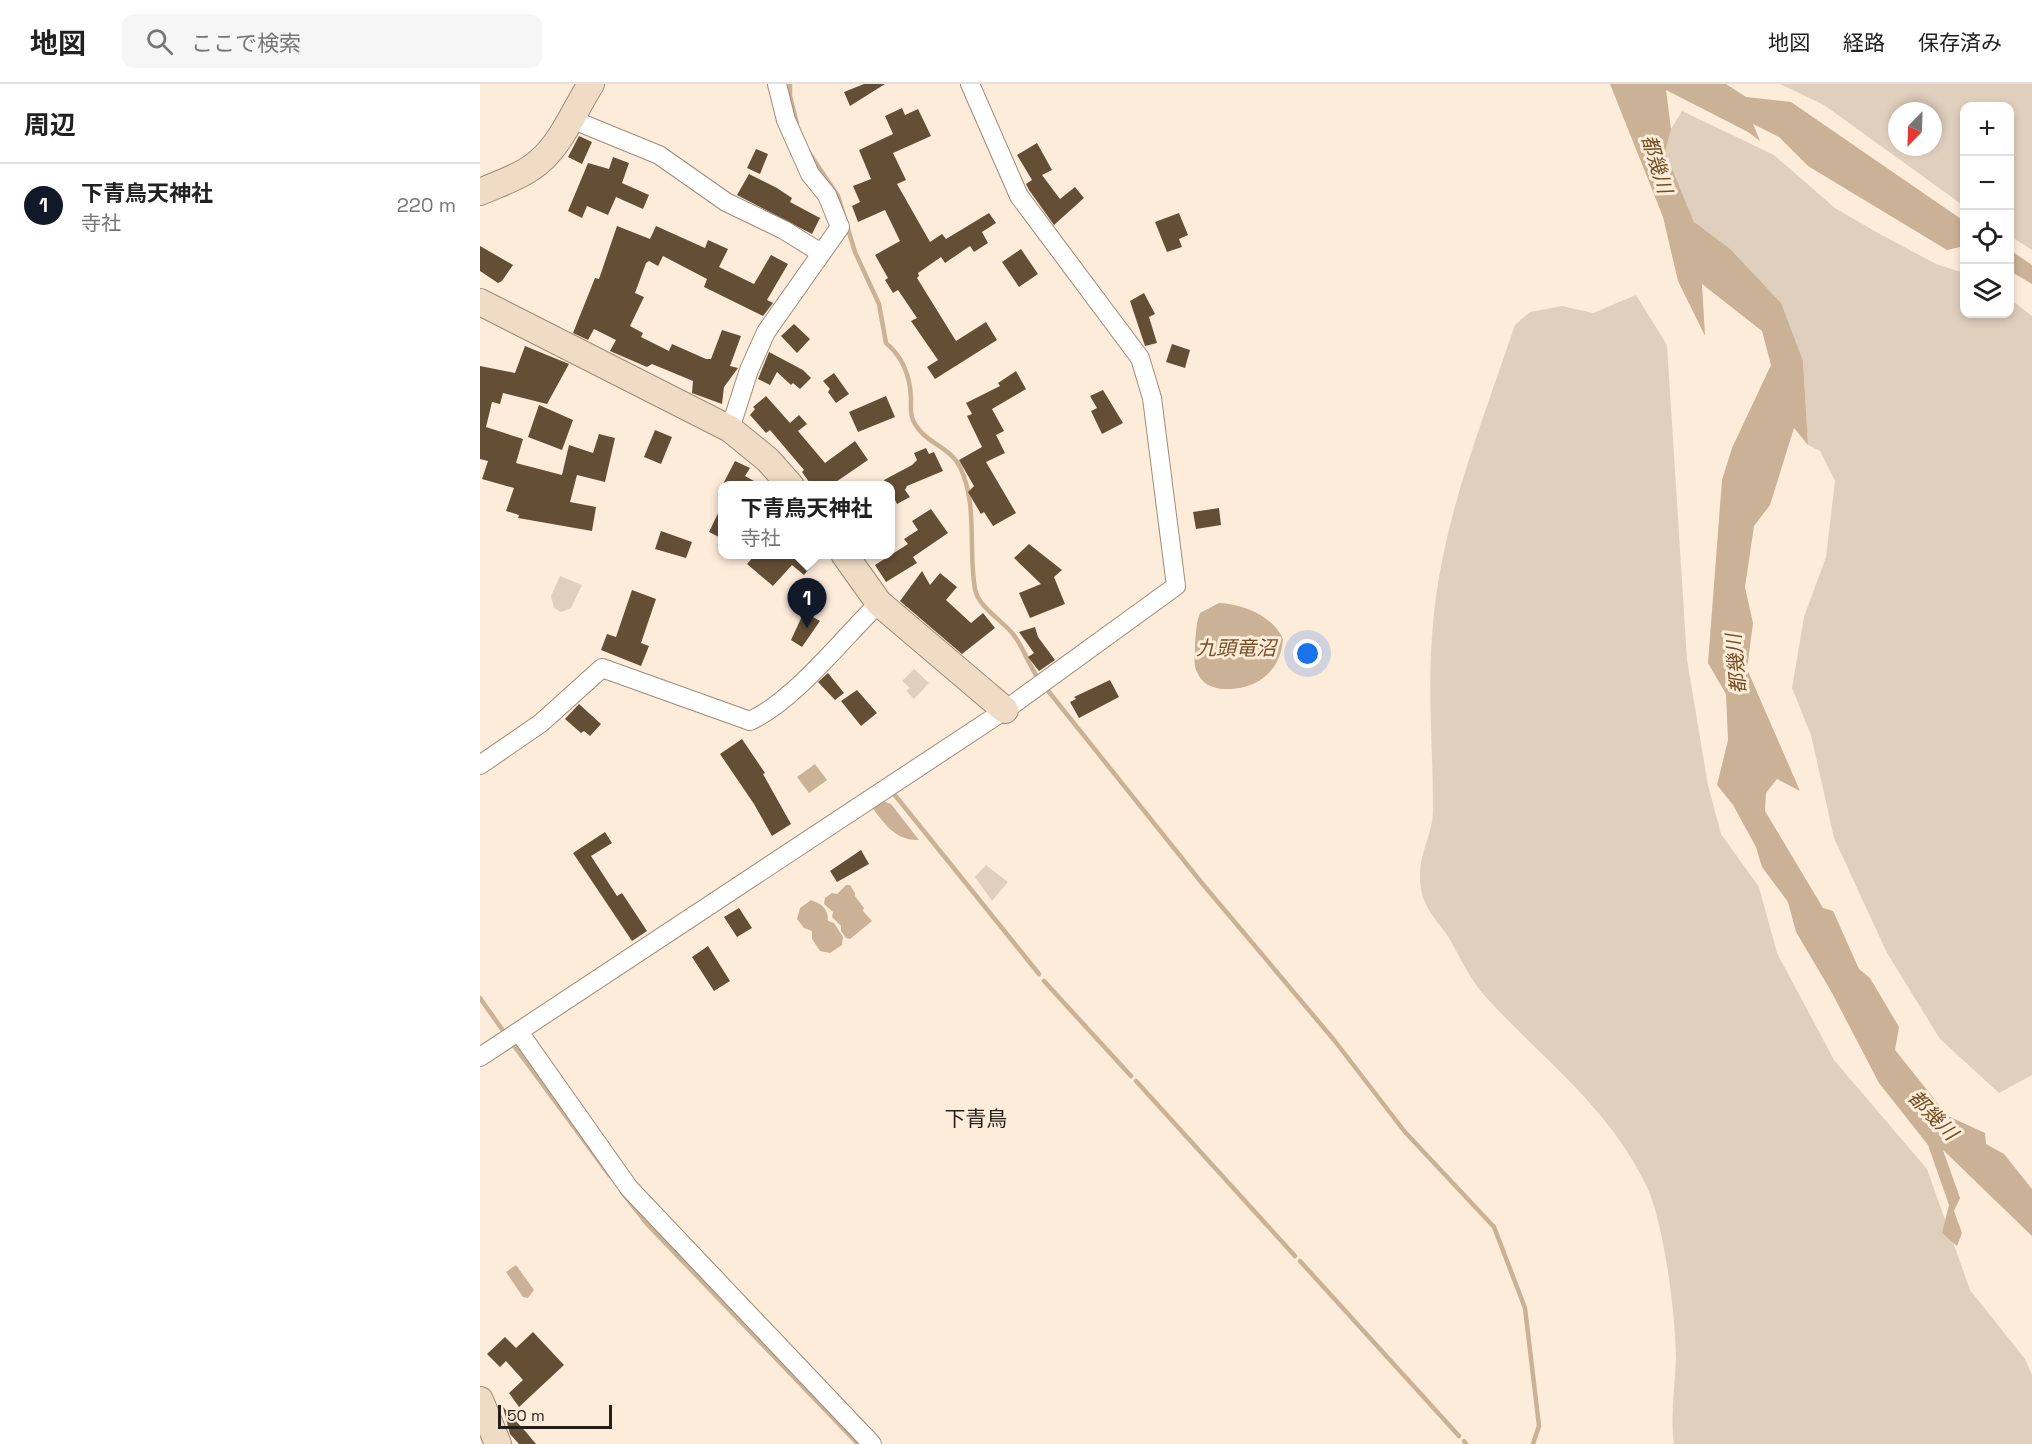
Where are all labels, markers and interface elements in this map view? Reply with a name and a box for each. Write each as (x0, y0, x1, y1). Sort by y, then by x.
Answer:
search box (122, 14, 542, 68)
text: 地図 (30, 25, 86, 61)
icon: search (143, 25, 176, 58)
text: ここで検索 (191, 29, 301, 57)
text: 地図 (1768, 29, 1810, 56)
text: 経路 (1843, 29, 1885, 56)
text: 保存済み (1918, 29, 2002, 56)
north arrow (1888, 102, 1942, 156)
map controls (1960, 102, 2014, 318)
button: + (1960, 102, 2014, 156)
text: 周辺 (24, 108, 76, 142)
water label: 都幾川 (1636, 132, 1679, 198)
button: − (1960, 156, 2014, 210)
text: 下青鳥天神社 (81, 179, 213, 207)
text: 1 (39, 192, 48, 218)
text: 220 m (397, 192, 456, 218)
text: 寺社 (81, 210, 121, 236)
button: locate (1960, 210, 2014, 264)
button: layers (1960, 264, 2014, 318)
popup (718, 481, 895, 559)
text: 下青鳥天神社 (740, 494, 873, 522)
text: 寺社 (740, 525, 780, 551)
pin: 1 (788, 578, 826, 628)
water label: 都幾川 (1720, 631, 1752, 695)
water label: 九頭竜沼 (1196, 635, 1279, 661)
your location (1293, 639, 1322, 668)
water label: 都幾川 (1903, 1084, 1965, 1147)
district label: 下青鳥 (945, 1105, 1008, 1132)
scale bar (498, 1402, 612, 1430)
text: 50 m (507, 1405, 545, 1426)

